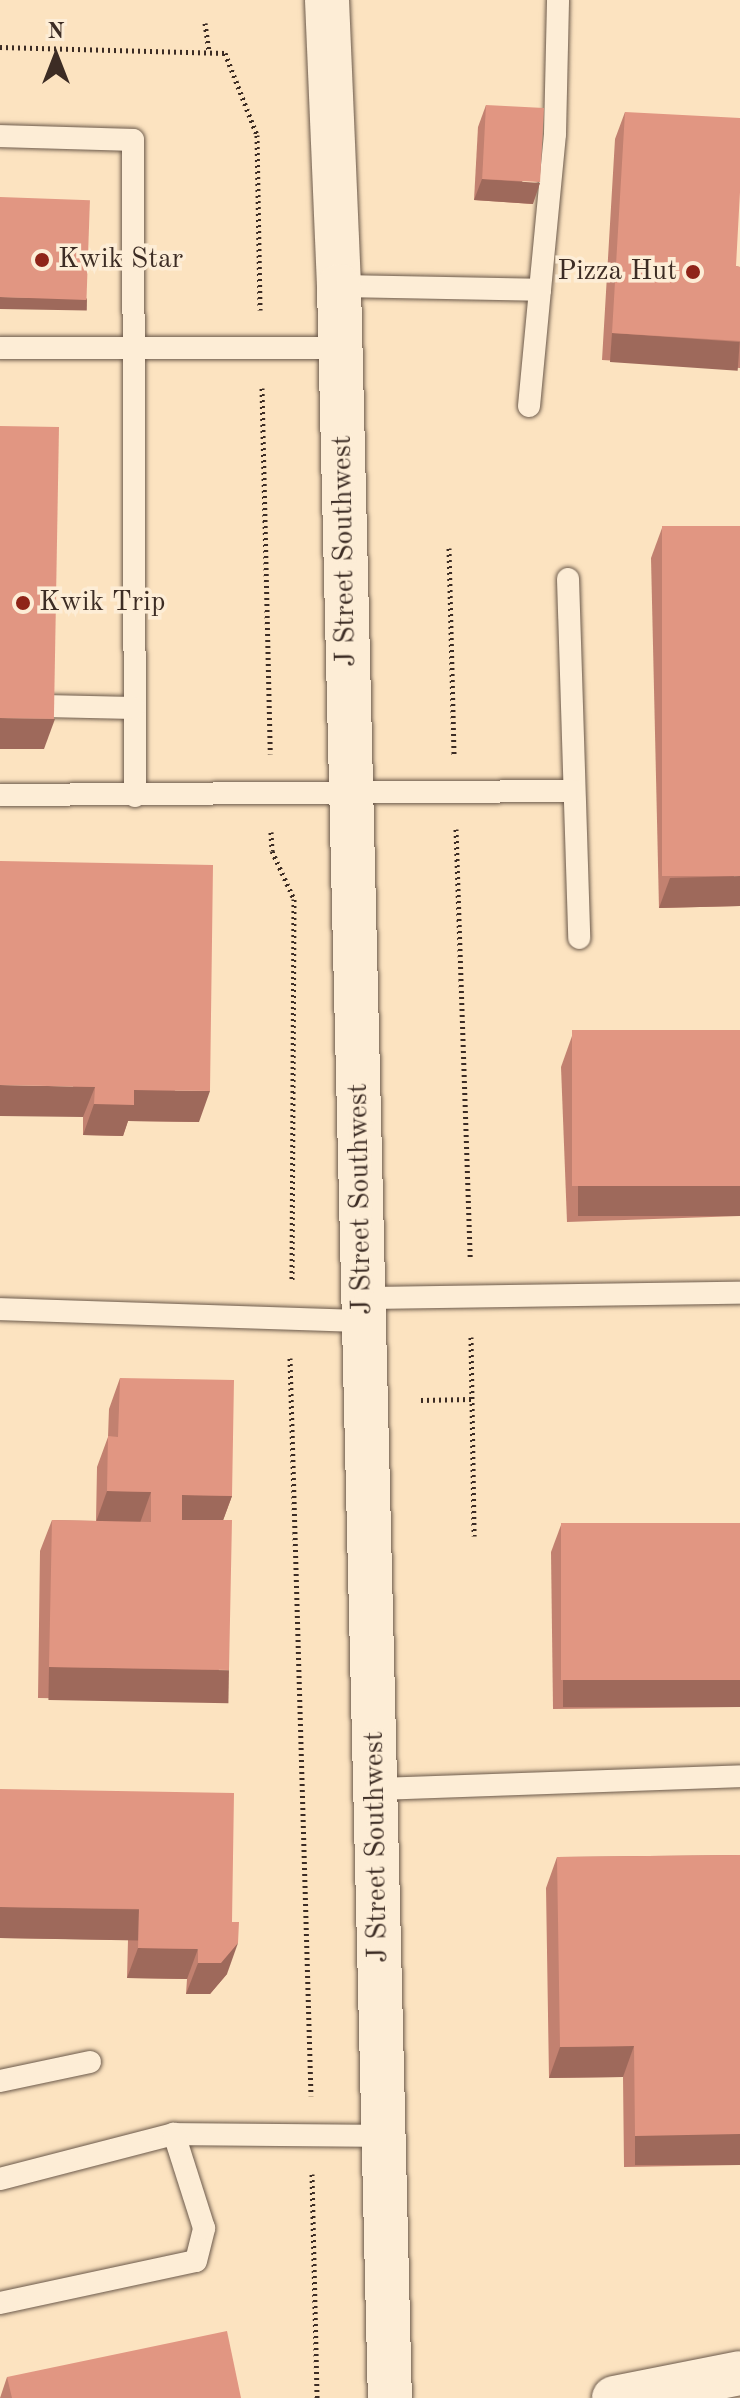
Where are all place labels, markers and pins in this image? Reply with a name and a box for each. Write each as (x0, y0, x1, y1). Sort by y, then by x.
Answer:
place label: Kwik Star (58, 243, 183, 277)
marker: Kwik Star (33, 251, 51, 269)
place label: Pizza Hut (557, 255, 677, 289)
marker: Pizza Hut (684, 263, 702, 281)
place label: Kwik Trip (39, 586, 165, 620)
marker: Kwik Trip (14, 594, 32, 612)

